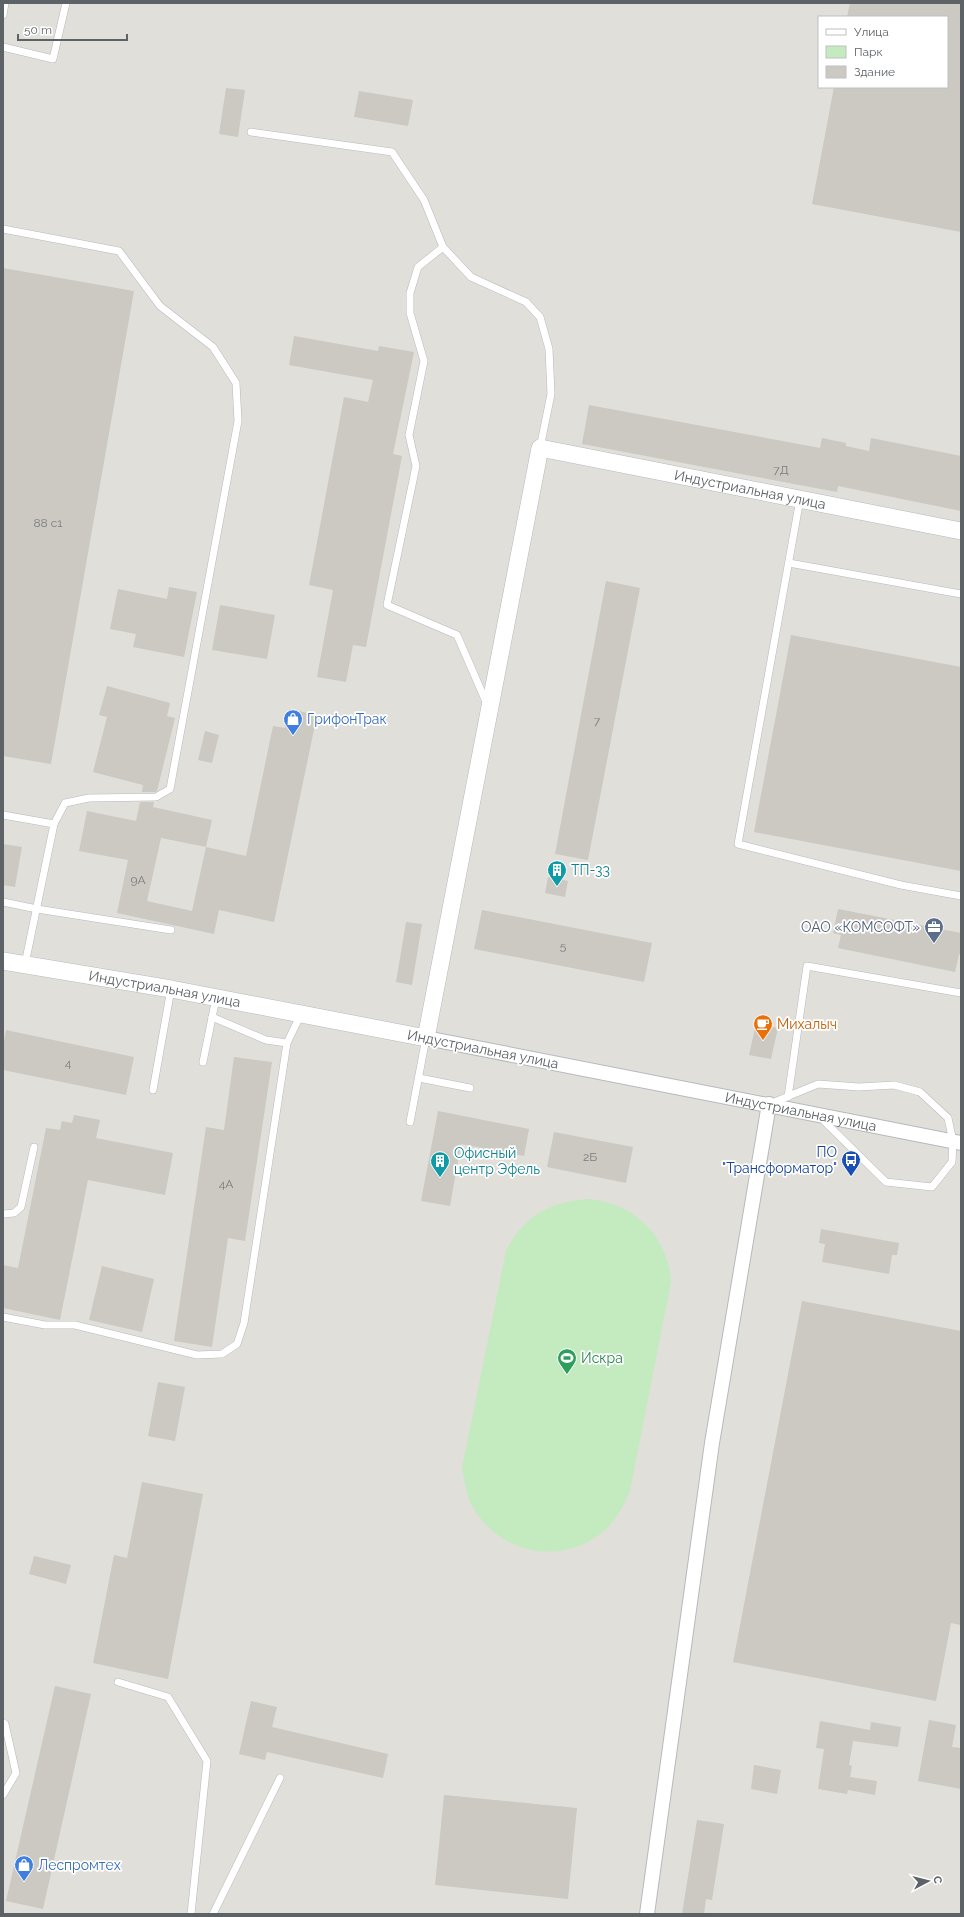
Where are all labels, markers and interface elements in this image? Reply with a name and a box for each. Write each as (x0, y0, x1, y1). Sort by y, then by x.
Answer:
scale bar (18, 16, 127, 42)
legend (818, 16, 948, 88)
text: 50 m (24, 23, 52, 37)
text: Улица (854, 25, 889, 39)
text: Парк (854, 45, 883, 59)
text: Здание (854, 65, 895, 79)
house number: 7Д (773, 463, 789, 477)
street label: Индустриальная улица (673, 467, 827, 512)
house number: 88 с1 (33, 516, 63, 530)
shop icon: ГрифонТрак (282, 708, 304, 736)
place label: ГрифонТрак (307, 711, 387, 727)
house number: 7 (594, 714, 601, 728)
building icon: ТП-33 (546, 859, 568, 887)
place label: ТП-33 (571, 862, 610, 878)
house number: 9А (130, 873, 146, 887)
office icon: ОАО «КОМСОФТ» (923, 916, 945, 944)
place label: ОАО «КОМСОФТ» (801, 919, 920, 935)
house number: 5 (560, 939, 567, 953)
street label: Индустриальная улица (88, 967, 242, 1010)
cafe icon: Михалыч (752, 1013, 774, 1041)
place label: Михалыч (777, 1016, 837, 1032)
street label: Индустриальная улица (406, 1026, 560, 1072)
house number: 4 (65, 1056, 72, 1070)
street label: Индустриальная улица (724, 1089, 878, 1134)
place label: ПО "Трансформатор" (722, 1144, 837, 1176)
place label: Офисный центр Эфель (454, 1145, 540, 1177)
bus stop icon: ПО "Трансформатор" (840, 1149, 862, 1177)
building icon: Офисный центр Эфель (429, 1150, 451, 1178)
house number: 2Б (583, 1150, 597, 1164)
house number: 4А (219, 1177, 233, 1191)
sports icon: Искра (556, 1347, 578, 1375)
place label: Искра (581, 1350, 623, 1366)
shop icon: Леспромтех (13, 1854, 35, 1882)
place label: Леспромтех (38, 1857, 121, 1873)
north arrow (908, 1861, 948, 1901)
text: С (931, 1875, 944, 1885)

